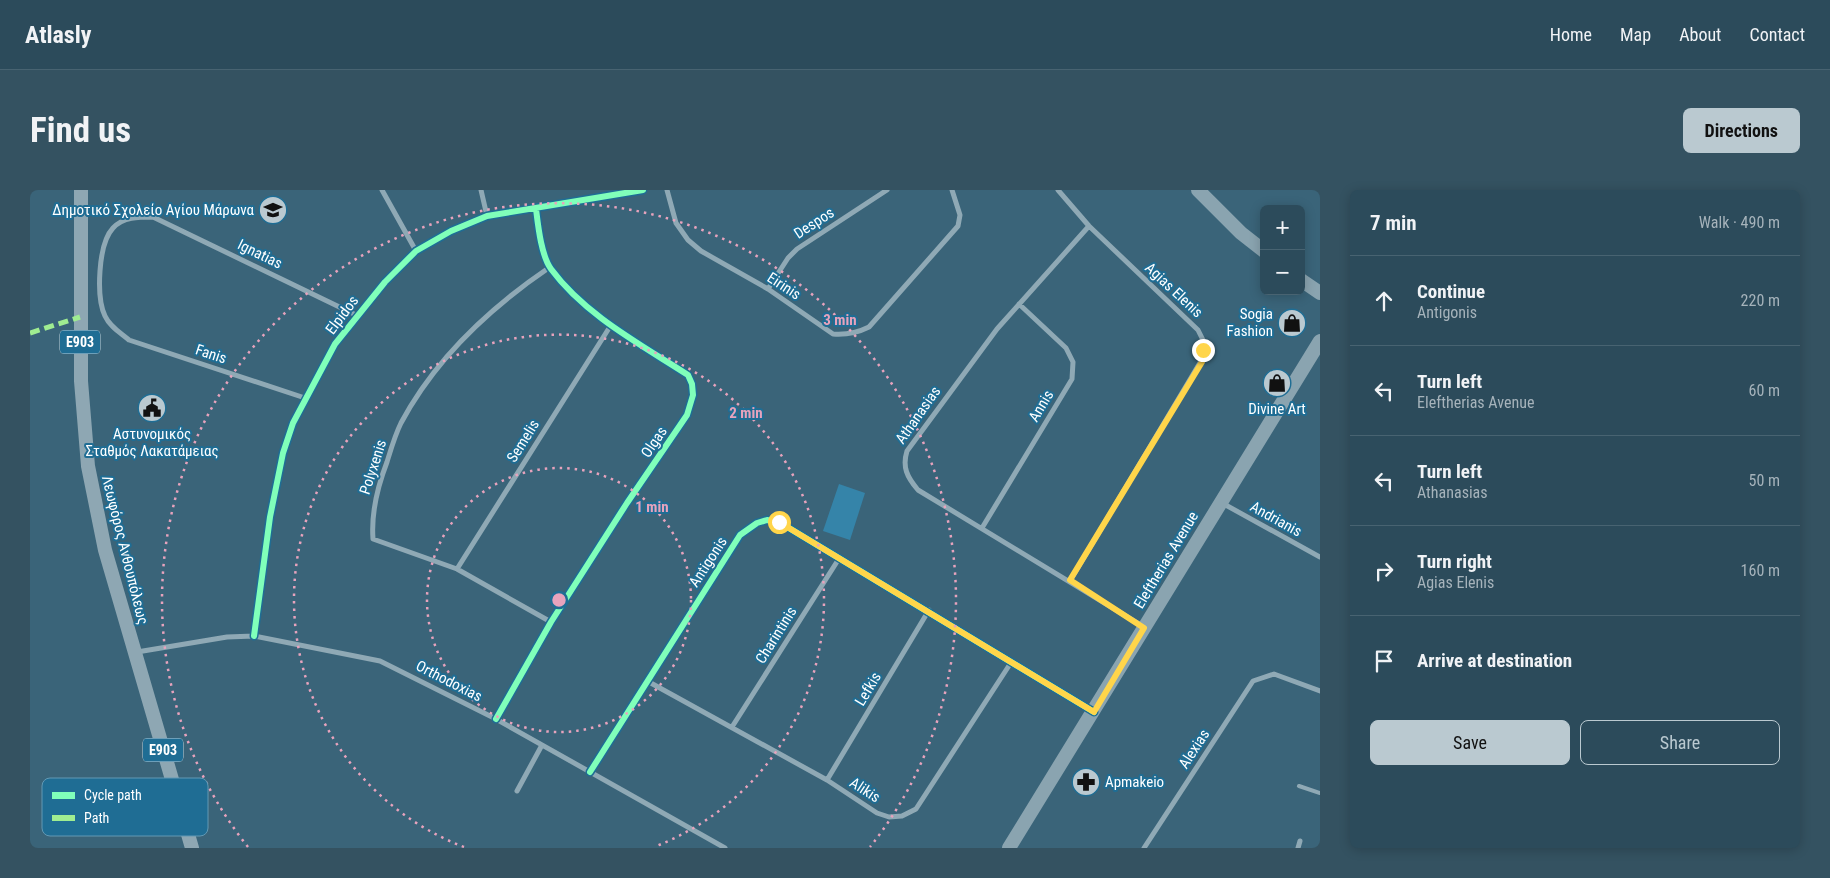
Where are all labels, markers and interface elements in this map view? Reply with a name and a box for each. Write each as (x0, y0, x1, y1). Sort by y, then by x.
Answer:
text: Atlasly (25, 21, 91, 49)
text: Home (1550, 24, 1592, 45)
text: Map (1620, 24, 1651, 45)
text: About (1679, 24, 1721, 45)
text: Contact (1749, 24, 1805, 45)
button: Directions (1683, 108, 1800, 153)
text: Find us (30, 110, 131, 151)
school or university icon: Δημοτικό Σχολείο Αγίου Μάρωνα (258, 195, 288, 225)
place label: Δημοτικό Σχολείο Αγίου Μάρωνα (52, 201, 255, 219)
street label: Despos (791, 203, 838, 243)
map controls (1260, 205, 1305, 295)
button: + (1260, 205, 1305, 250)
text: 7 min (1370, 211, 1417, 235)
text: Walk · 490 m (1699, 213, 1780, 232)
street label: Ignatias (235, 235, 285, 273)
button: − (1260, 250, 1305, 295)
street label: Agias Elenis (1141, 259, 1207, 321)
street label: Eirinis (764, 269, 804, 304)
text: Continue (1417, 280, 1485, 303)
icon: ahead (1370, 287, 1398, 315)
text: 220 m (1741, 291, 1780, 310)
street label: Elpidos (322, 292, 362, 338)
text: Antigonis (1417, 303, 1477, 322)
place label: Sogia Fashion (1227, 305, 1273, 340)
shop icon: Sogia Fashion (1277, 308, 1307, 338)
text: 3 min (823, 311, 857, 329)
road number: E903 (60, 330, 100, 353)
route end (1192, 339, 1215, 362)
street label: Fanis (193, 341, 229, 368)
shop icon: Divine Art (1262, 368, 1292, 398)
text: Turn left (1417, 370, 1482, 393)
icon: left (1370, 377, 1398, 405)
text: 60 m (1748, 381, 1780, 400)
street label: Athanasias (892, 383, 944, 447)
street label: Annis (1025, 387, 1057, 425)
public building icon: Αστυνομικός Σταθμός Λακατάμειας (137, 393, 167, 423)
text: Eleftherias Avenue (1417, 393, 1534, 412)
place label: Divine Art (1248, 400, 1306, 418)
text: 2 min (729, 404, 763, 422)
street label: Semelis (503, 416, 543, 466)
street label: Olgas (637, 423, 671, 461)
place label: Αστυνομικός Σταθμός Λακατάμειας (85, 425, 219, 460)
street label: Polyxenis (356, 437, 390, 497)
text: Turn left (1417, 460, 1482, 483)
icon: left (1370, 467, 1398, 495)
text: 50 m (1748, 471, 1780, 490)
street label: Λεωφόρος Ανθουπόλεως (98, 474, 152, 626)
text: Athanasias (1417, 483, 1488, 502)
text: 1 min (635, 498, 669, 516)
street label: Andrianis (1247, 498, 1305, 541)
street label: Eleftherias Avenue (1130, 508, 1202, 612)
route start (768, 511, 791, 534)
street label: Antigonis (685, 533, 731, 591)
text: Turn right (1417, 550, 1492, 573)
icon: right (1370, 557, 1398, 585)
text: 160 m (1741, 561, 1780, 580)
text: Agias Elenis (1417, 573, 1494, 592)
centre of rings (550, 591, 568, 609)
street label: Charintinis (752, 603, 801, 667)
icon: arrive (1370, 647, 1398, 675)
text: Arrive at destination (1417, 649, 1572, 672)
street label: Orthodoxias (413, 657, 485, 705)
street label: Lefkis (851, 669, 885, 709)
button: Save (1370, 720, 1570, 765)
button: Share (1580, 720, 1780, 765)
street label: Alexias (1175, 726, 1213, 772)
road number: E903 (143, 738, 183, 762)
pharmacy icon: Apmakeio (1071, 767, 1101, 797)
place label: Apmakeio (1105, 773, 1164, 791)
street label: Alikis (846, 774, 884, 807)
legend (42, 778, 208, 836)
text: Cycle path (84, 787, 142, 803)
text: Path (84, 810, 109, 826)

